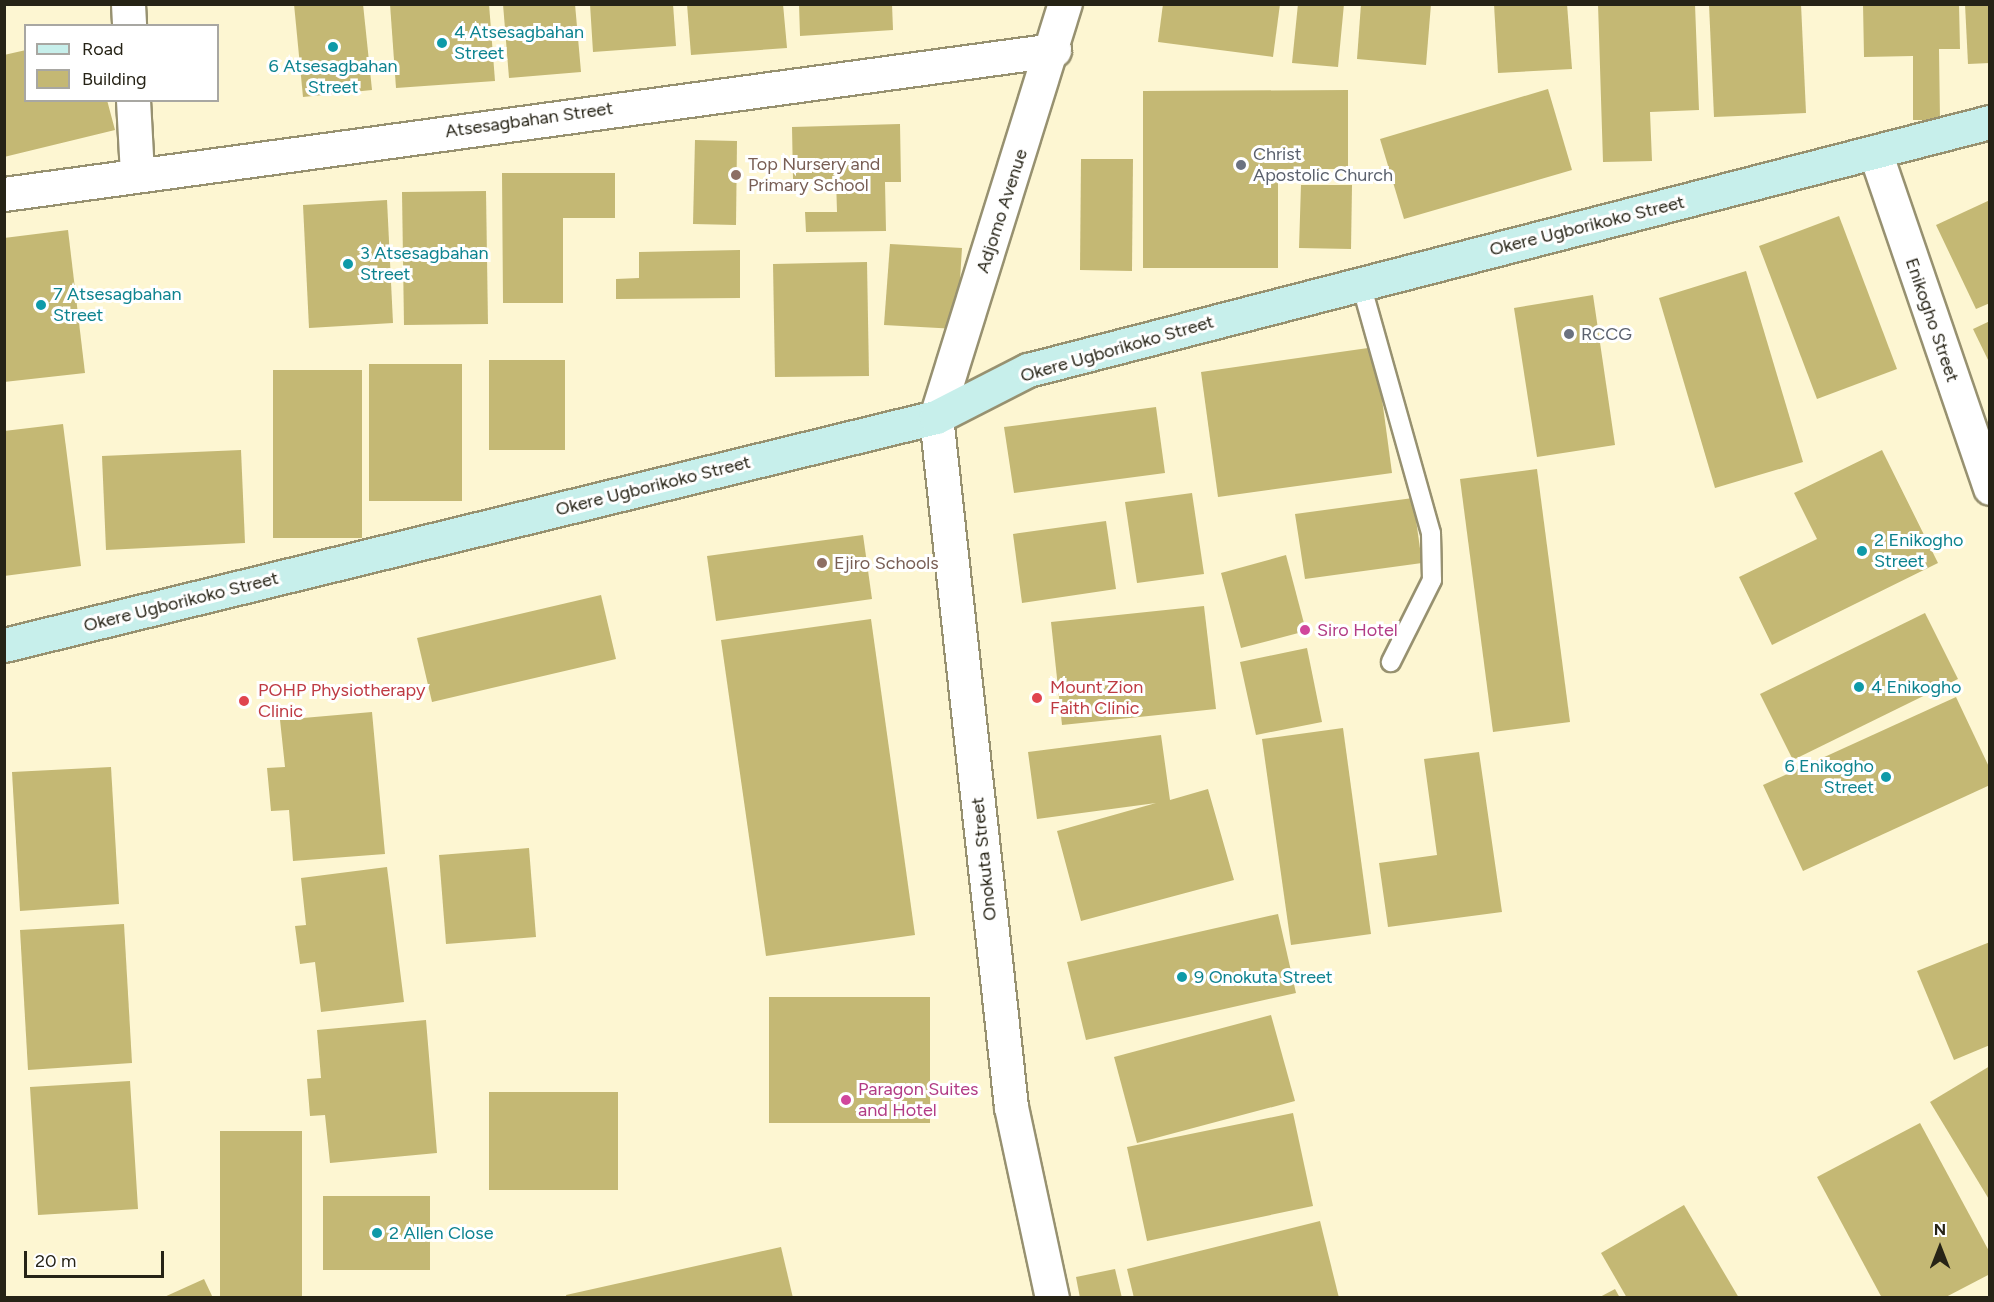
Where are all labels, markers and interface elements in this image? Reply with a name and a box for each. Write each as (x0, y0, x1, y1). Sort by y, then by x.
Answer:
place label: 4 Atsesagbahan Street (454, 22, 584, 64)
legend (24, 24, 219, 102)
marker: 4 Atsesagbahan Street (435, 36, 449, 50)
text: Road (82, 38, 123, 60)
marker: 6 Atsesagbahan Street (326, 40, 340, 54)
place label: 6 Atsesagbahan Street (269, 56, 397, 98)
text: Building (82, 68, 147, 90)
street label: Atsesagbahan Street (444, 98, 614, 142)
place label: Christ Apostolic Church (1253, 144, 1393, 186)
street label: Adjomo Avenue (972, 146, 1032, 276)
place label: Top Nursery and Primary School (748, 154, 880, 196)
marker: Christ Apostolic Church (1234, 158, 1248, 172)
marker: Top Nursery and Primary School (729, 168, 743, 182)
street label: Okere Ugborikoko Street (1487, 191, 1687, 261)
place label: 3 Atsesagbahan Street (360, 243, 489, 286)
street label: Enikogho Street (1901, 255, 1963, 385)
marker: 3 Atsesagbahan Street (341, 257, 355, 271)
place label: 7 Atsesagbahan Street (53, 284, 181, 326)
marker: 7 Atsesagbahan Street (34, 298, 48, 312)
street label: Okere Ugborikoko Street (1018, 311, 1216, 387)
place label: RCCG (1581, 323, 1632, 345)
marker: RCCG (1562, 327, 1576, 341)
street label: Okere Ugborikoko Street (553, 451, 753, 521)
place label: 2 Enikogho Street (1874, 530, 1963, 572)
marker: 2 Enikogho Street (1855, 544, 1869, 558)
place label: Ejiro Schools (834, 552, 939, 574)
marker: Ejiro Schools (815, 556, 829, 570)
street label: Okere Ugborikoko Street (81, 567, 281, 637)
place label: Siro Hotel (1317, 619, 1398, 641)
marker: Siro Hotel (1298, 623, 1312, 637)
place label: 4 Enikogho (1871, 676, 1962, 698)
place label: Mount Zion Faith Clinic (1050, 677, 1143, 720)
place label: POHP Physiotherapy Clinic (258, 680, 425, 722)
marker: 4 Enikogho (1852, 680, 1866, 694)
marker: Mount Zion Faith Clinic (1028, 689, 1046, 707)
marker: POHP Physiotherapy Clinic (235, 692, 253, 710)
place label: 6 Enikogho Street (1784, 756, 1874, 798)
marker: 6 Enikogho Street (1879, 770, 1893, 784)
street label: Onokuta Street (967, 796, 1001, 922)
place label: 9 Onokuta Street (1194, 966, 1333, 988)
marker: 9 Onokuta Street (1175, 970, 1189, 984)
place label: Paragon Suites and Hotel (858, 1079, 978, 1122)
marker: Paragon Suites and Hotel (839, 1093, 853, 1107)
north arrow (1910, 1218, 1970, 1278)
text: N (1934, 1220, 1946, 1239)
place label: 2 Allen Close (389, 1222, 494, 1244)
marker: 2 Allen Close (370, 1226, 384, 1240)
scale bar (27, 1239, 166, 1277)
text: 20 m (35, 1250, 76, 1272)

